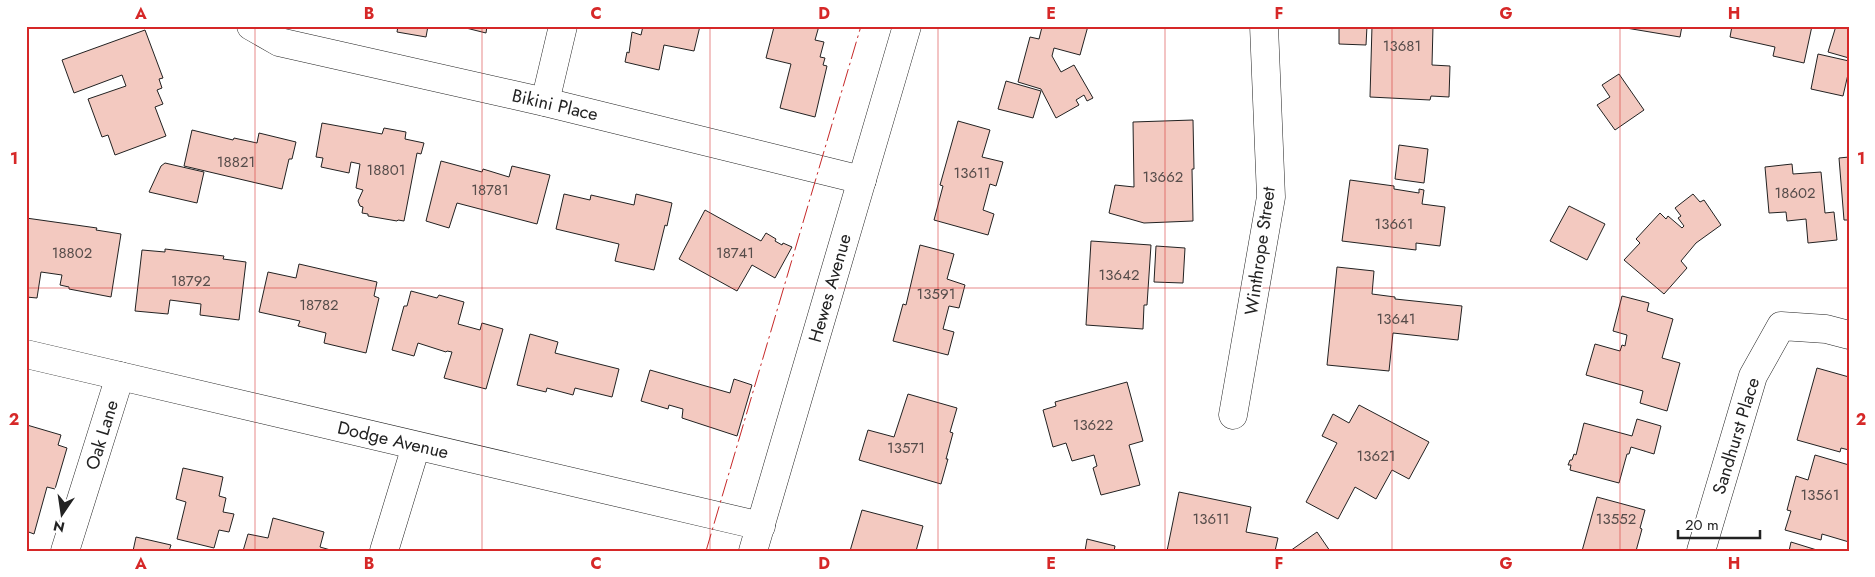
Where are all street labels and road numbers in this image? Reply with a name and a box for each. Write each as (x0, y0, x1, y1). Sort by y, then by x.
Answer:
street label: Bikini Place (510, 83, 600, 127)
street label: Winthrope Street (1238, 184, 1282, 317)
street label: Hewes Avenue (802, 231, 858, 345)
street label: Sandhurst Place (1706, 374, 1766, 498)
street label: Oak Lane (79, 397, 125, 473)
street label: Dodge Avenue (335, 415, 451, 465)

